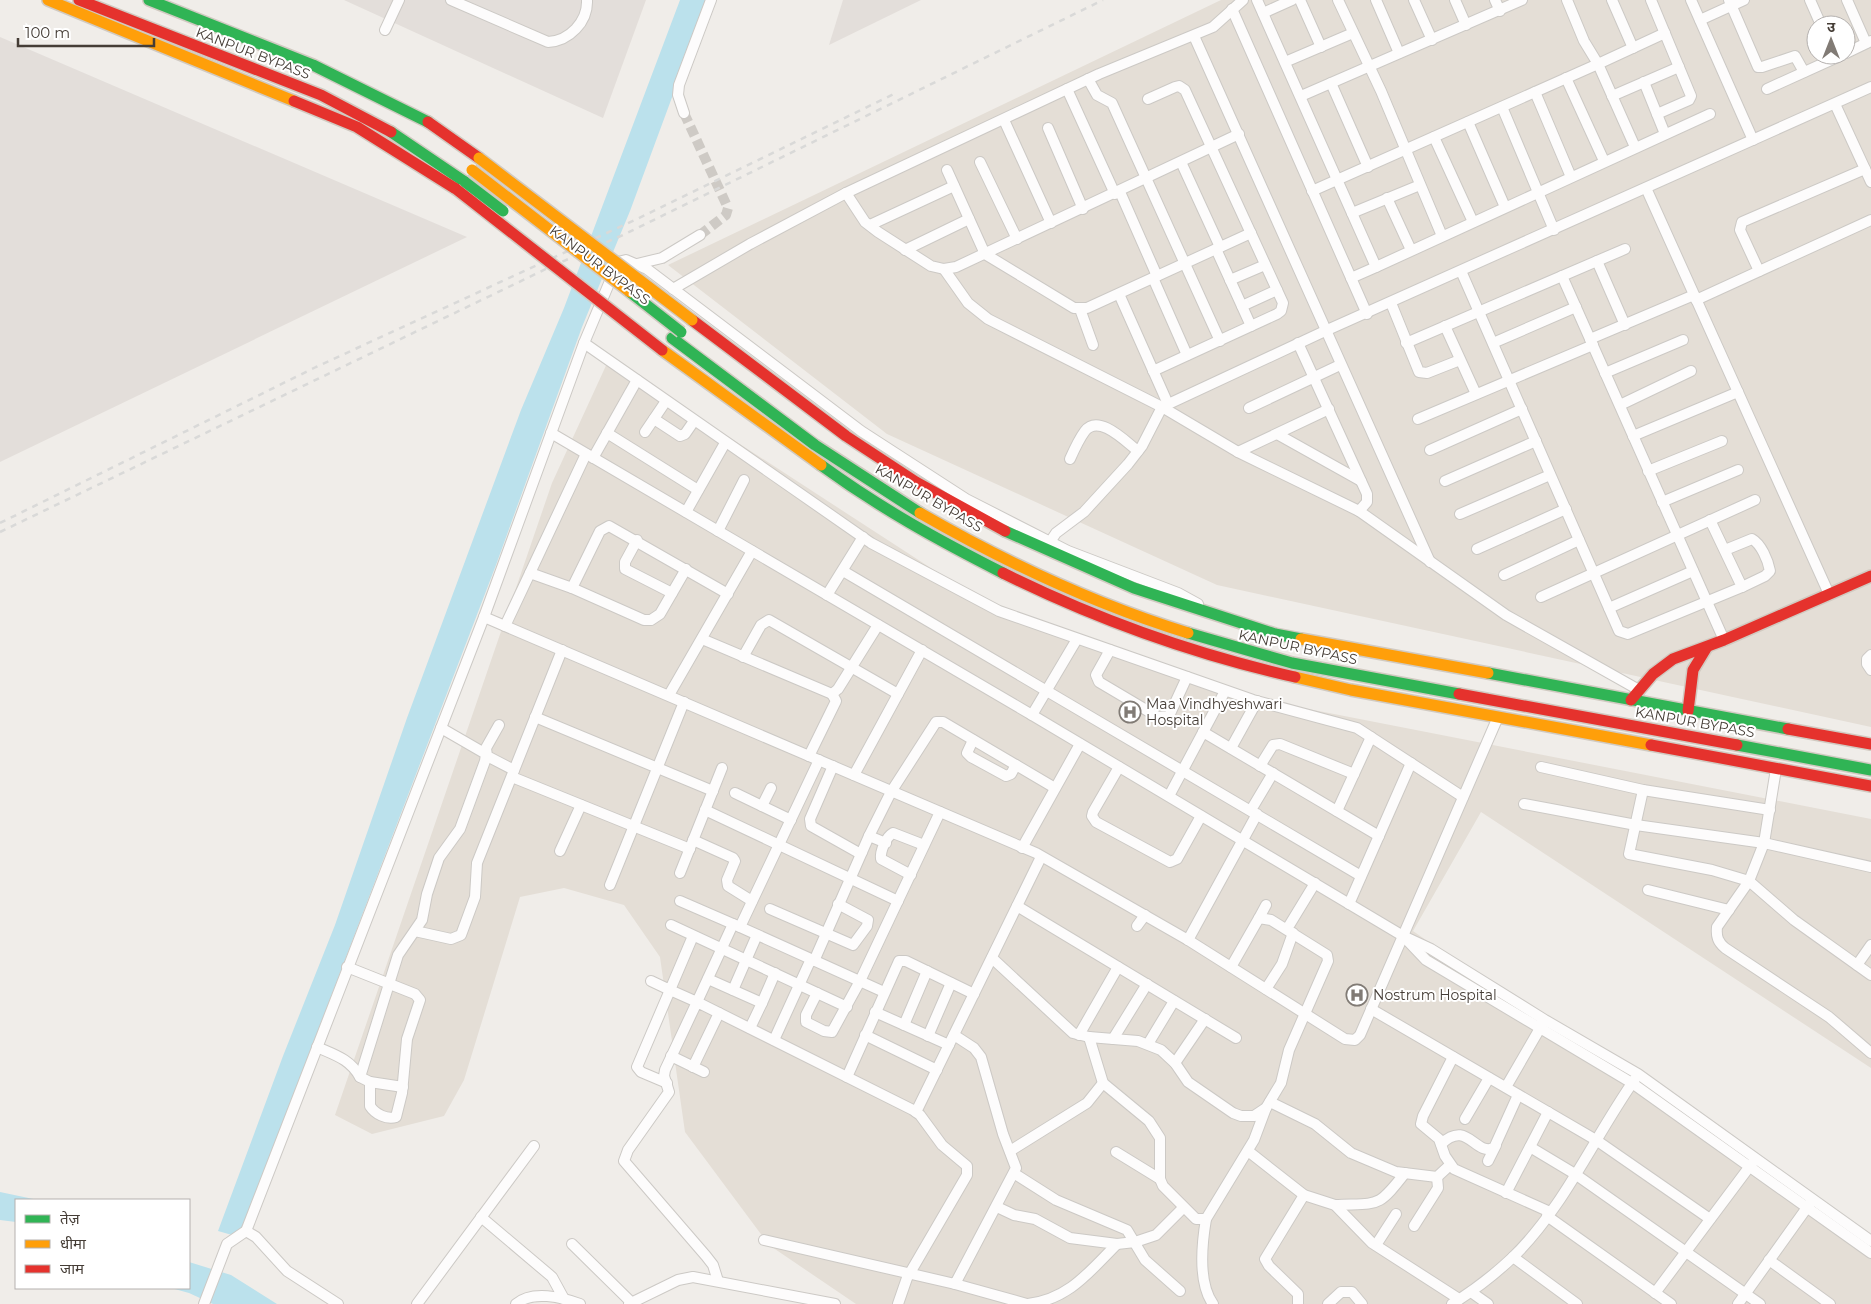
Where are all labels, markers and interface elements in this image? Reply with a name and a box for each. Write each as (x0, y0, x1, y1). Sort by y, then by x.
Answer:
scale bar (18, 15, 154, 47)
north arrow (1806, 15, 1856, 65)
text: उ (1827, 18, 1836, 36)
text: 100 m (25, 23, 70, 42)
street label: KANPUR BYPASS (193, 23, 313, 83)
street label: KANPUR BYPASS (546, 221, 654, 309)
street label: KANPUR BYPASS (872, 460, 986, 536)
street label: KANPUR BYPASS (1237, 626, 1359, 668)
place label: Maa Vindhyeshwari Hospital (1146, 695, 1283, 729)
hospital icon: Maa Vindhyeshwari Hospital (1118, 700, 1142, 724)
street label: KANPUR BYPASS (1634, 703, 1756, 741)
hospital icon: Nostrum Hospital (1345, 983, 1369, 1007)
place label: Nostrum Hospital (1373, 986, 1497, 1004)
legend (15, 1199, 190, 1289)
text: तेज़ (60, 1209, 81, 1228)
text: धीमा (60, 1234, 87, 1253)
text: जाम (60, 1259, 85, 1278)

